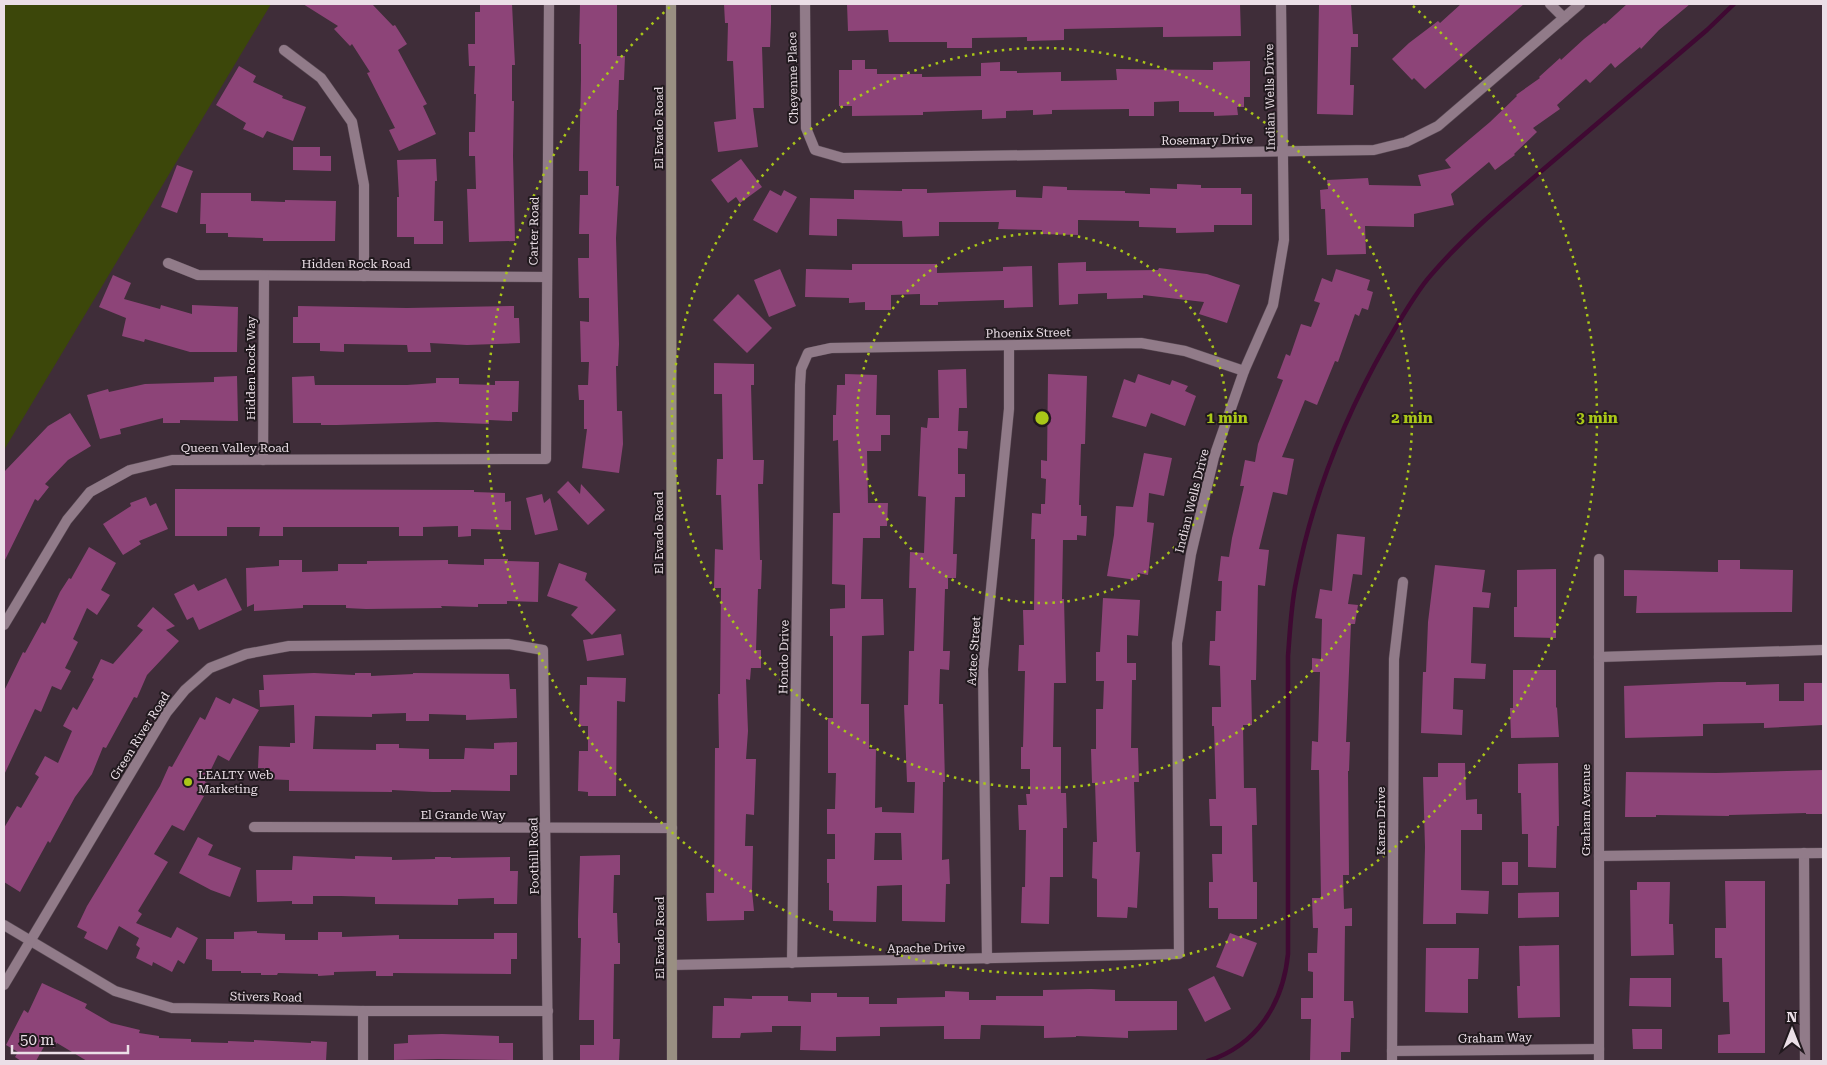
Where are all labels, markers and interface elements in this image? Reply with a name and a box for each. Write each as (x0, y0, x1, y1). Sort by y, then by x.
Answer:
street label: Cheyenne Place (785, 31, 801, 124)
street label: Indian Wells Drive (1262, 43, 1278, 150)
street label: El Evado Road (652, 86, 666, 169)
street label: Rosemary Drive (1161, 132, 1253, 148)
street label: Carter Road (526, 196, 542, 265)
street label: Hidden Rock Road (302, 257, 411, 271)
street label: Hidden Rock Way (244, 315, 258, 420)
street label: Phoenix Street (985, 325, 1071, 341)
centre of rings (1033, 409, 1051, 427)
text: 1 min (1206, 409, 1248, 427)
text: 2 min (1391, 409, 1433, 427)
text: 3 min (1576, 409, 1618, 427)
street label: Queen Valley Road (181, 441, 290, 455)
street label: Indian Wells Drive (1172, 447, 1212, 554)
street label: El Evado Road (652, 491, 666, 574)
street label: Aztec Street (965, 615, 983, 686)
street label: Hondo Drive (776, 619, 792, 694)
street label: Green River Road (107, 689, 173, 783)
street label: Graham Avenue (1579, 764, 1593, 856)
place label: LEALTY Web Marketing (198, 768, 274, 796)
marker: LEALTY Web Marketing (182, 776, 194, 788)
street label: Karen Drive (1374, 786, 1388, 855)
street label: El Grande Way (420, 808, 506, 822)
street label: Foothill Road (526, 817, 542, 895)
street label: El Evado Road (653, 896, 667, 979)
street label: Apache Drive (887, 940, 965, 956)
street label: Stivers Road (230, 989, 303, 1005)
north arrow (1767, 1005, 1817, 1055)
text: N (1787, 1009, 1798, 1025)
scale bar (12, 1022, 129, 1054)
street label: Graham Way (1458, 1030, 1533, 1046)
text: 50 m (20, 1031, 55, 1049)

